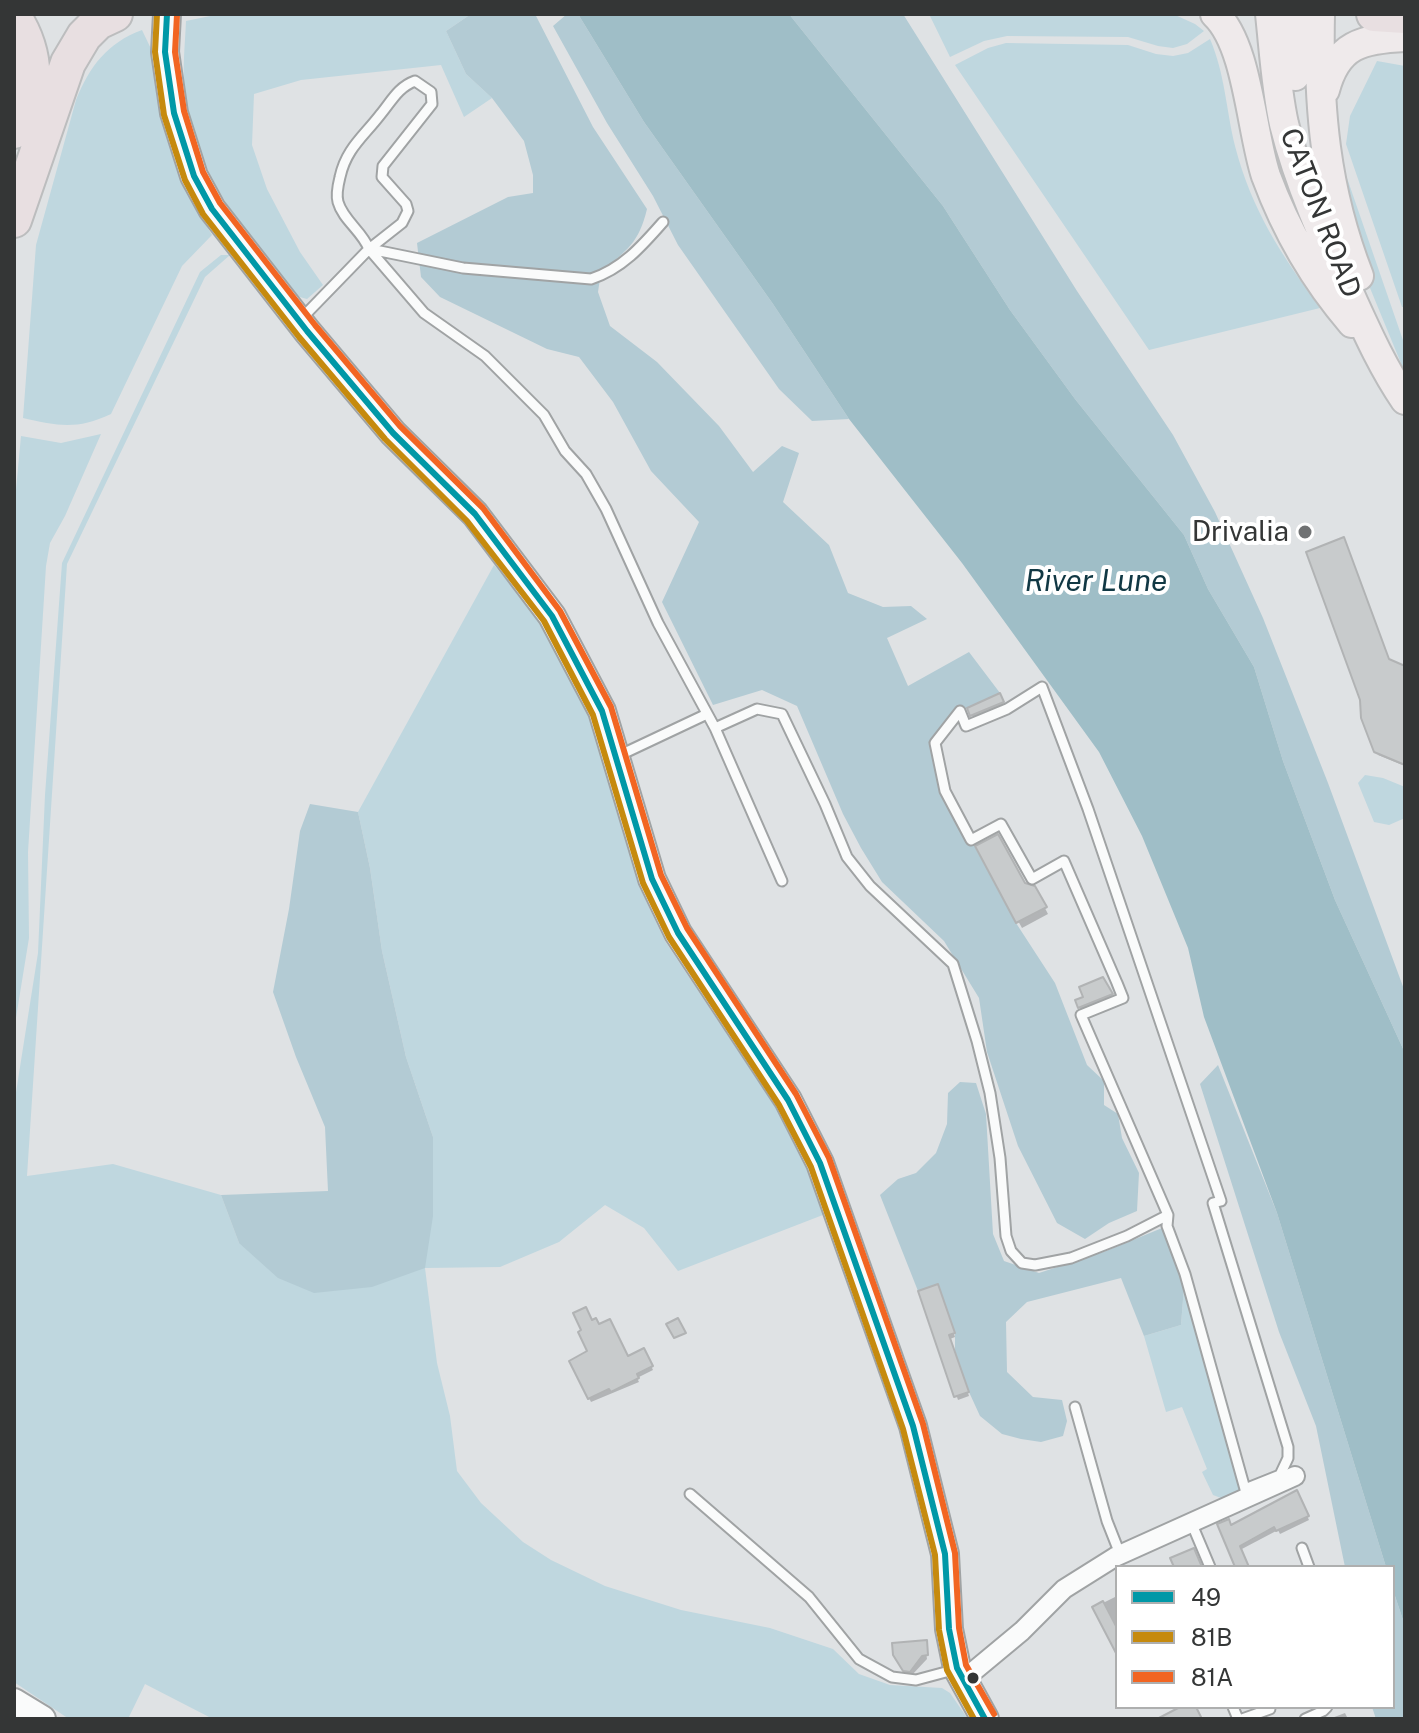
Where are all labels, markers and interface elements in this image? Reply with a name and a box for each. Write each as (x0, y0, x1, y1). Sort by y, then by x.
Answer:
street label: CATON ROAD (1272, 124, 1368, 302)
place label: Drivalia (1192, 515, 1289, 549)
marker: Drivalia (1296, 523, 1314, 541)
water label: River Lune (1025, 564, 1167, 600)
legend (1115, 1565, 1395, 1709)
text: 49 (1191, 1583, 1221, 1611)
text: 81B (1191, 1623, 1232, 1651)
text: 81A (1191, 1663, 1233, 1691)
unlabelled marker (965, 1670, 981, 1686)

